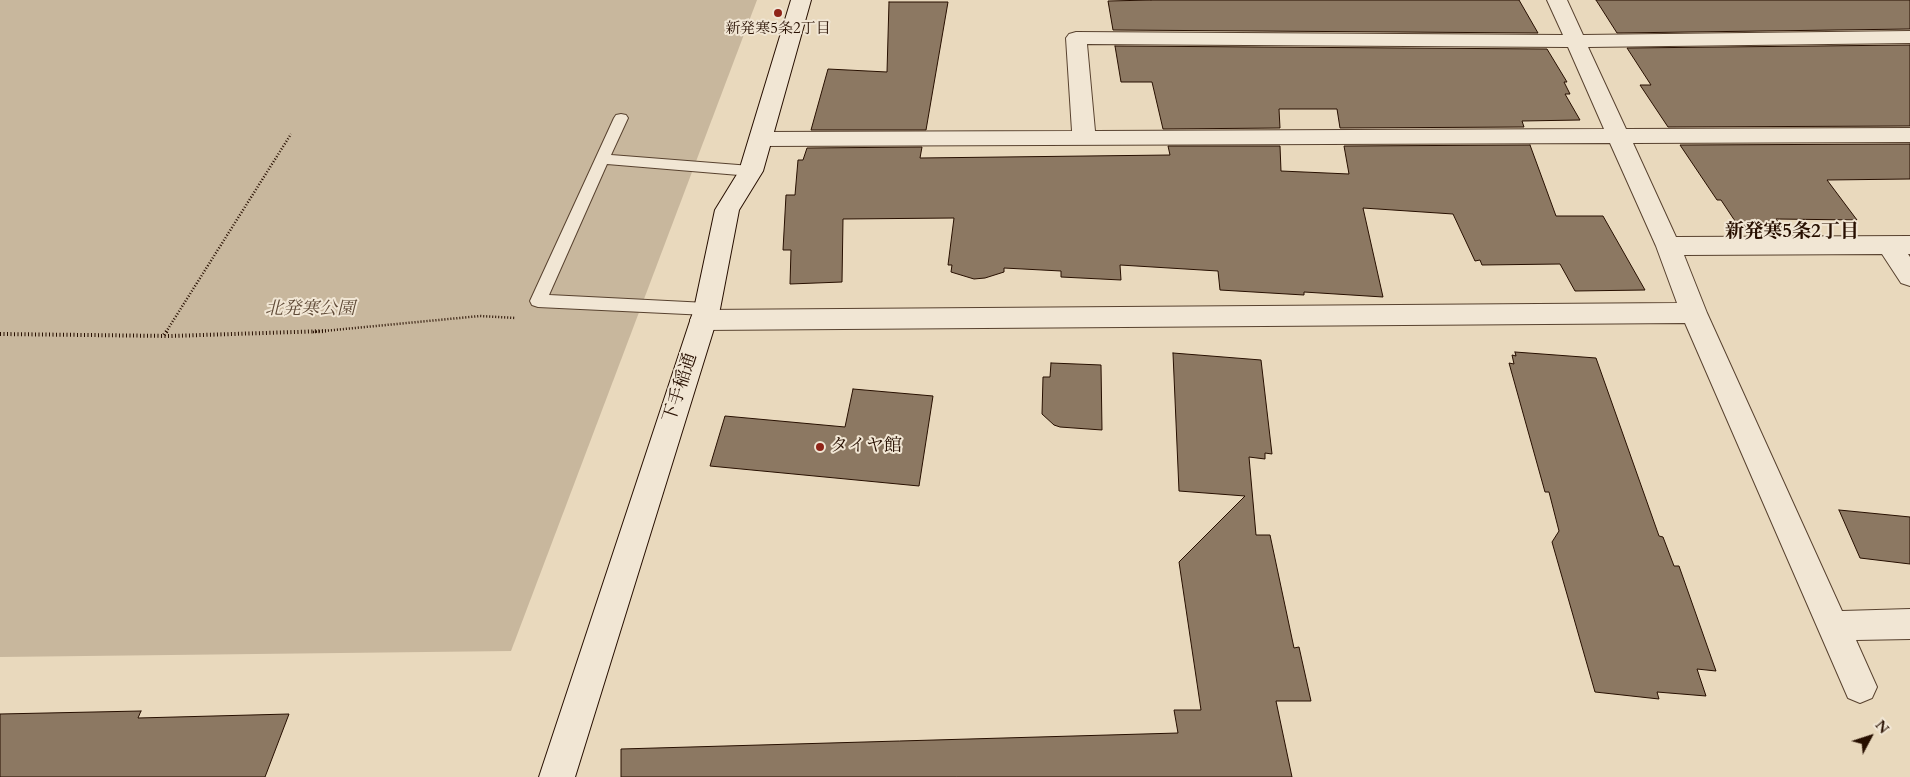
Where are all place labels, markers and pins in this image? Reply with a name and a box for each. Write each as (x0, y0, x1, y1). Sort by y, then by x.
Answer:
marker: 新発寒5条2丁目 (772, 7, 784, 19)
place label: 新発寒5条2丁目 (725, 21, 831, 39)
place label: タイヤ館 (830, 436, 902, 458)
marker: タイヤ館 (814, 441, 826, 453)

